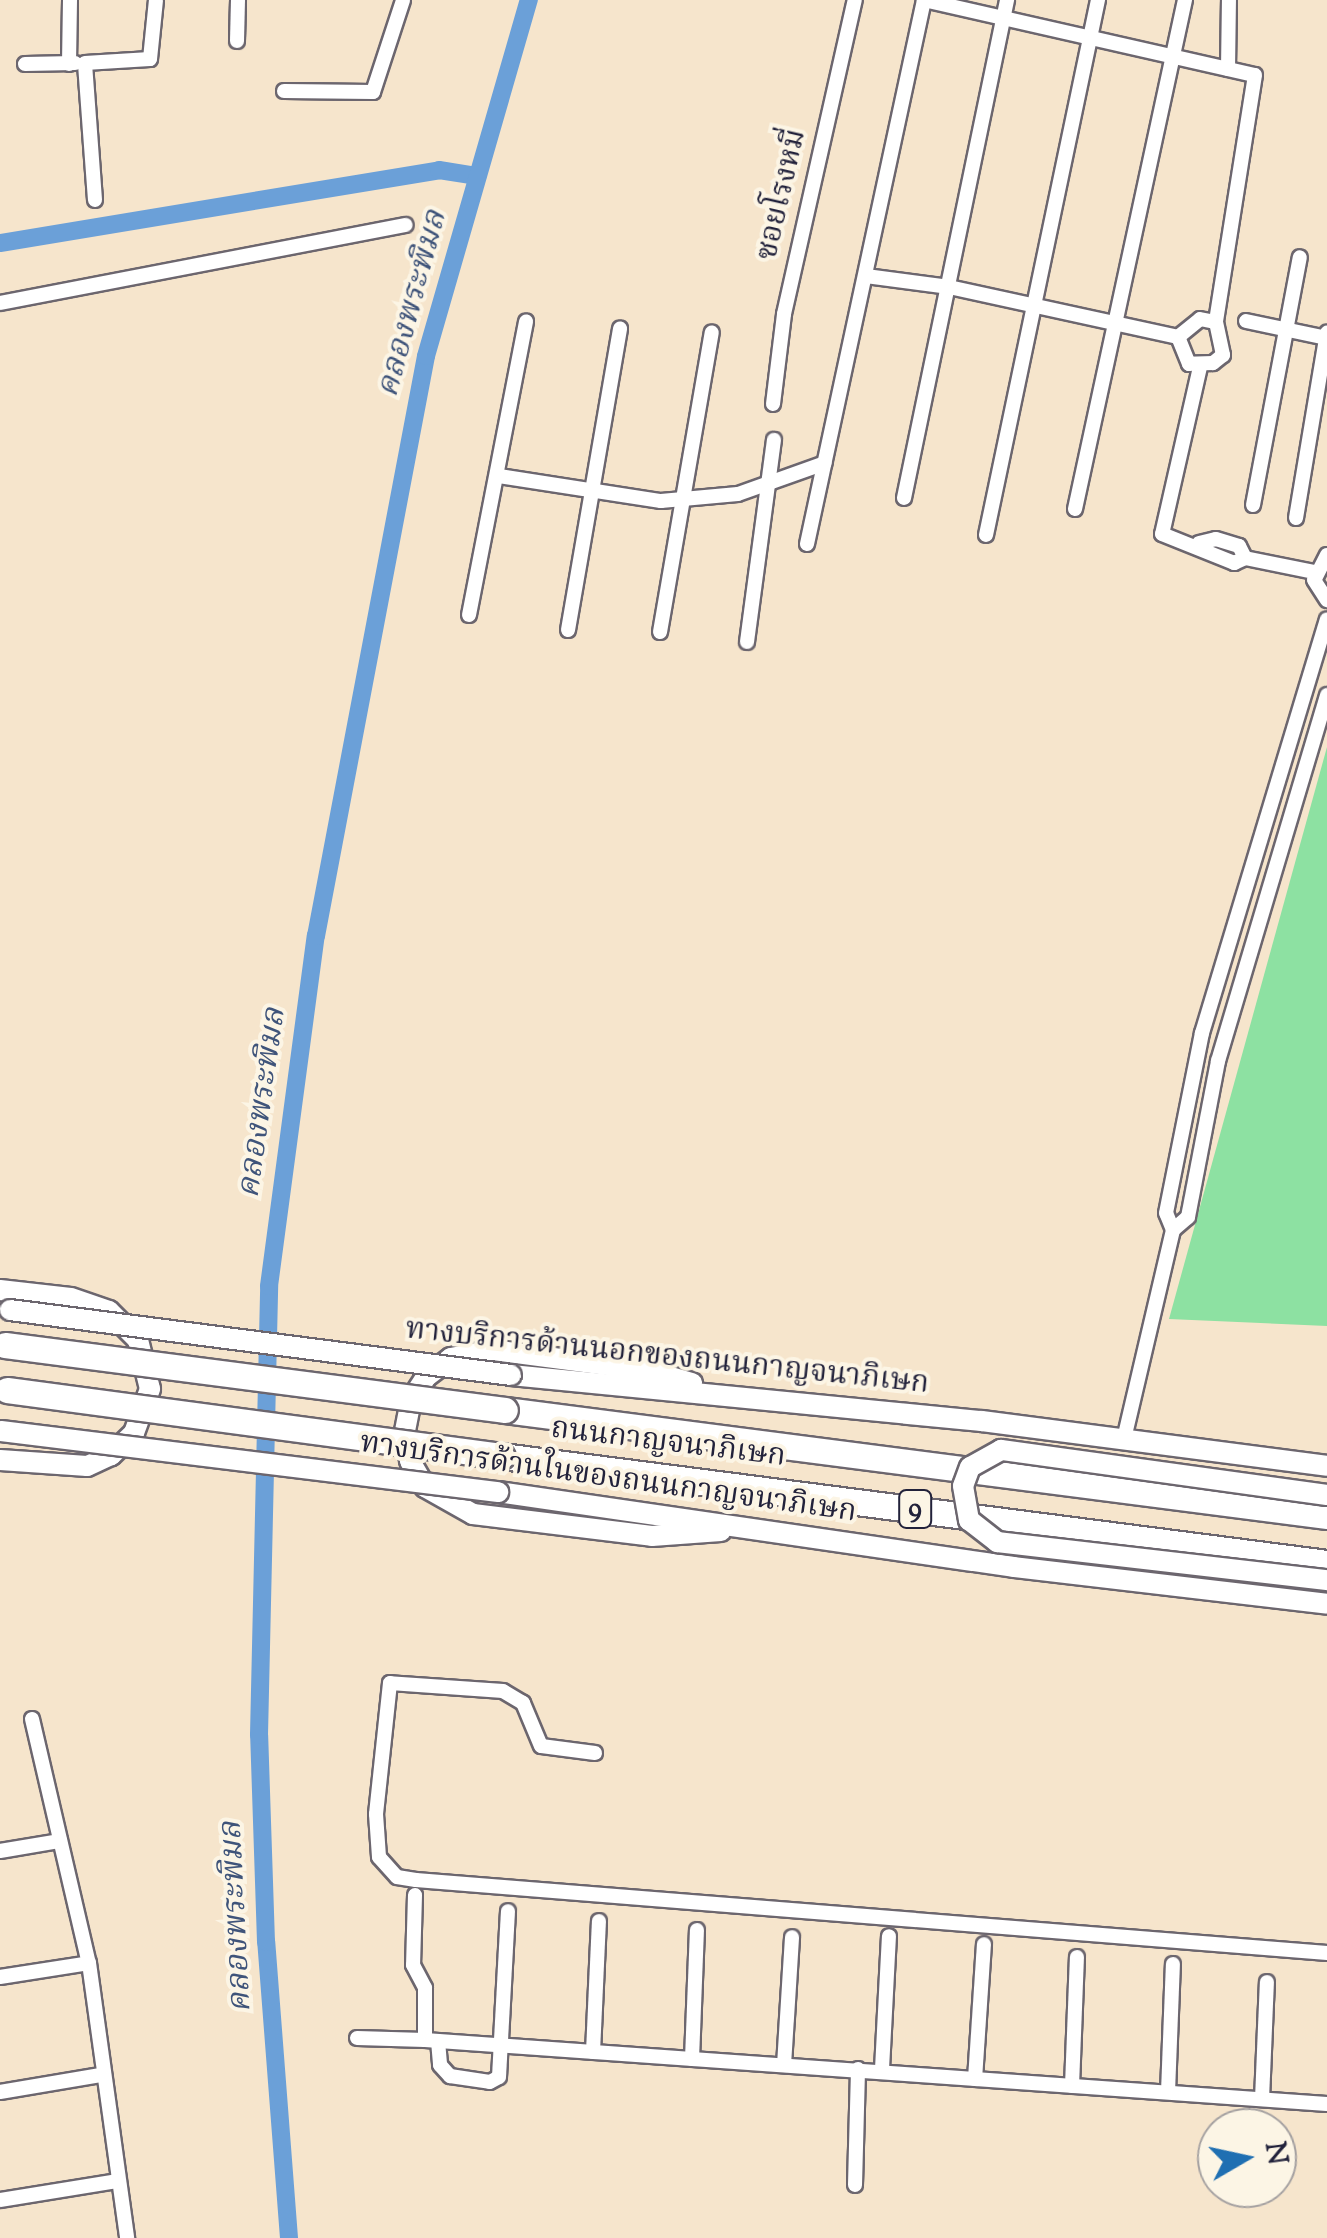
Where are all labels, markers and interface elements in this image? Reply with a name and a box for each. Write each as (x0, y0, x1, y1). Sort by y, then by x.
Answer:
street label: ซอยโรงหมี่ (750, 126, 816, 264)
water label: คลองพระพิมล (370, 206, 456, 402)
water label: คลองพระพิมล (231, 1005, 295, 1201)
street label: ทางบริการด้านนอกของถนนกาญจนาภิเษก (404, 1313, 930, 1403)
street label: ถนนกาญจนาภิเษก (549, 1412, 787, 1476)
street label: ทางบริการด้านในของถนนกาญจนาภิเษก (357, 1426, 859, 1532)
road number: 9 (898, 1486, 932, 1532)
water label: คลองพระพิมล (213, 1820, 261, 2014)
north arrow (1197, 2108, 1297, 2208)
text: N (1253, 2139, 1296, 2168)

